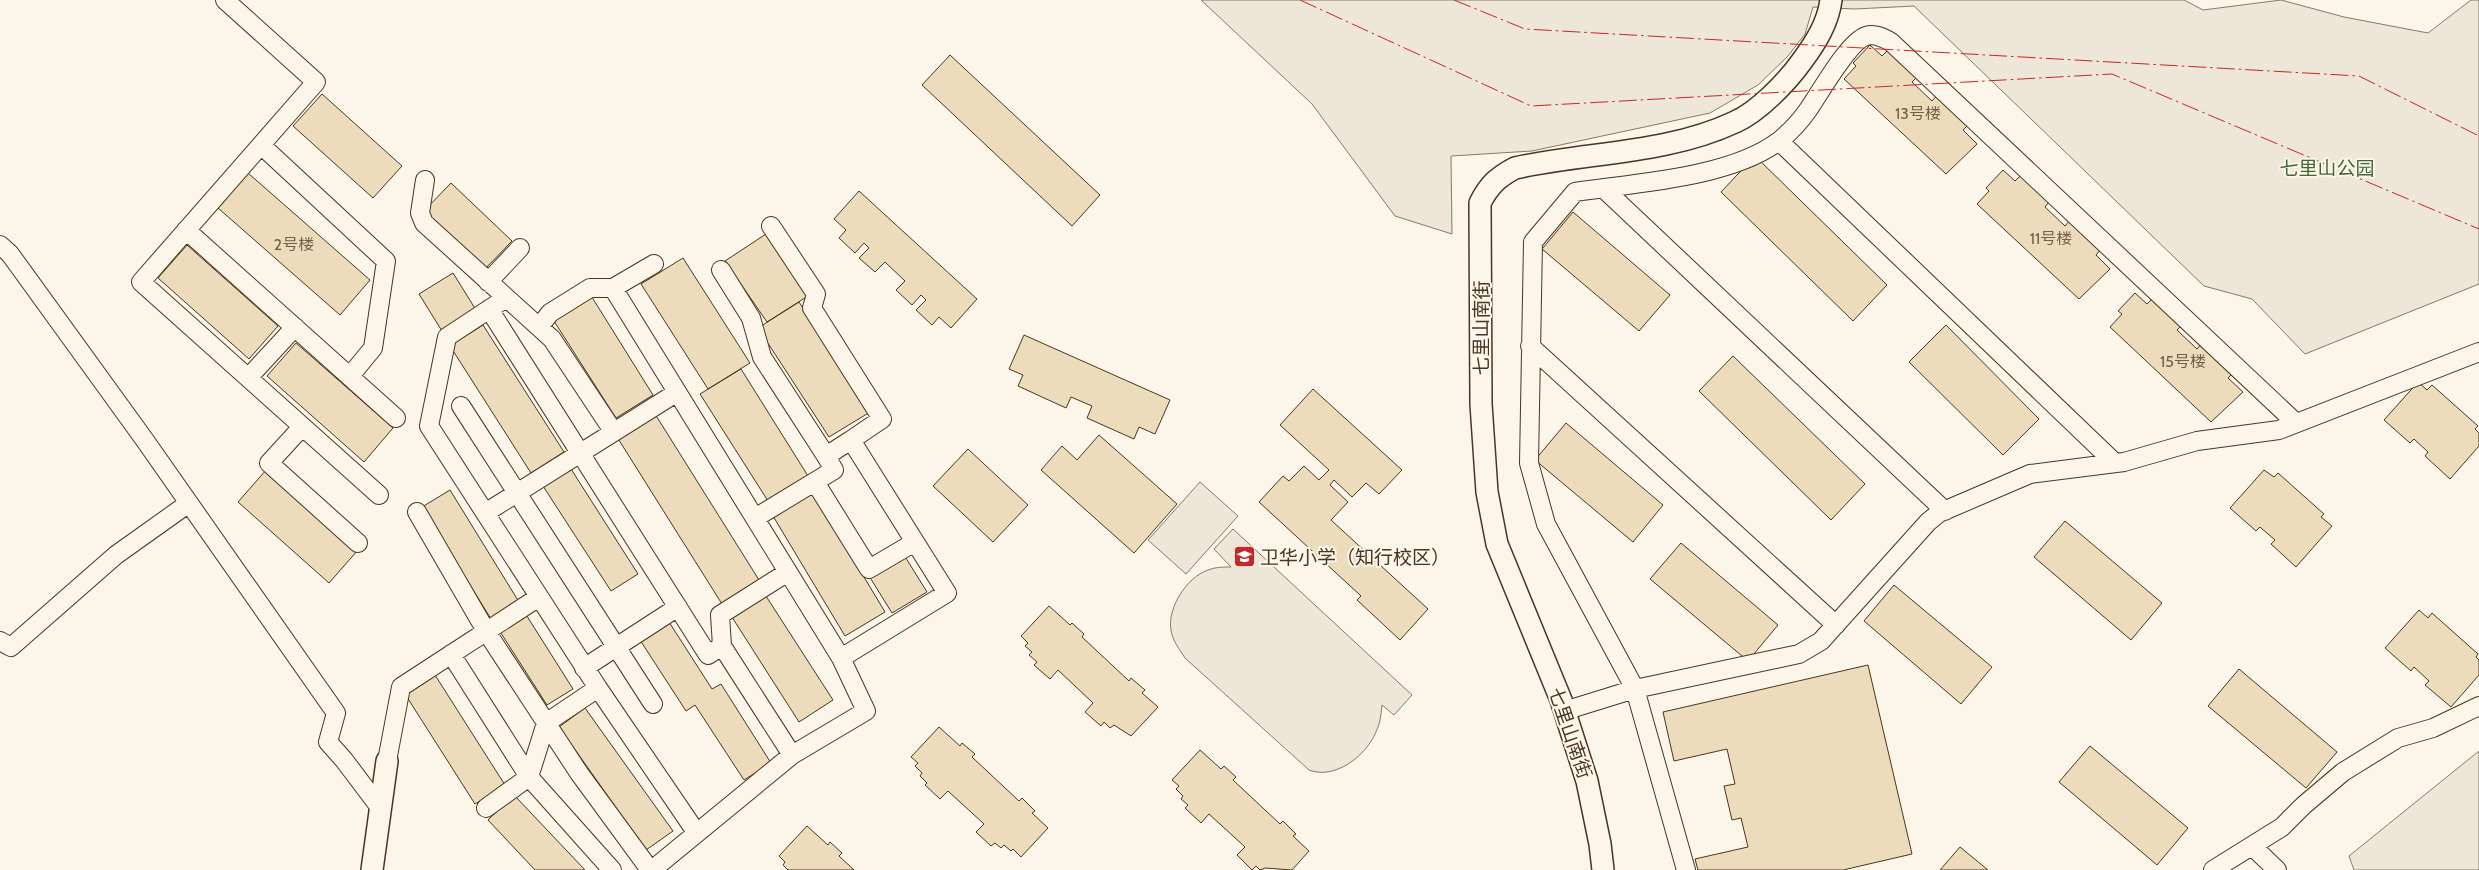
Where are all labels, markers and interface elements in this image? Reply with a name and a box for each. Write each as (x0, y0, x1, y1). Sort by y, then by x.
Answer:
house number: 13号楼 (1895, 104, 1941, 123)
park label: 七里山公园 (2279, 157, 2375, 180)
house number: 11号楼 (2030, 229, 2072, 248)
house number: 2号楼 (274, 235, 314, 254)
street label: 七里山南街 (1470, 280, 1493, 376)
house number: 15号楼 (2160, 352, 2206, 371)
school or university icon: 卫华小学（知行校区） (1232, 545, 1256, 569)
place label: 卫华小学（知行校区） (1260, 546, 1450, 569)
street label: 七里山南街 (1544, 684, 1596, 782)

